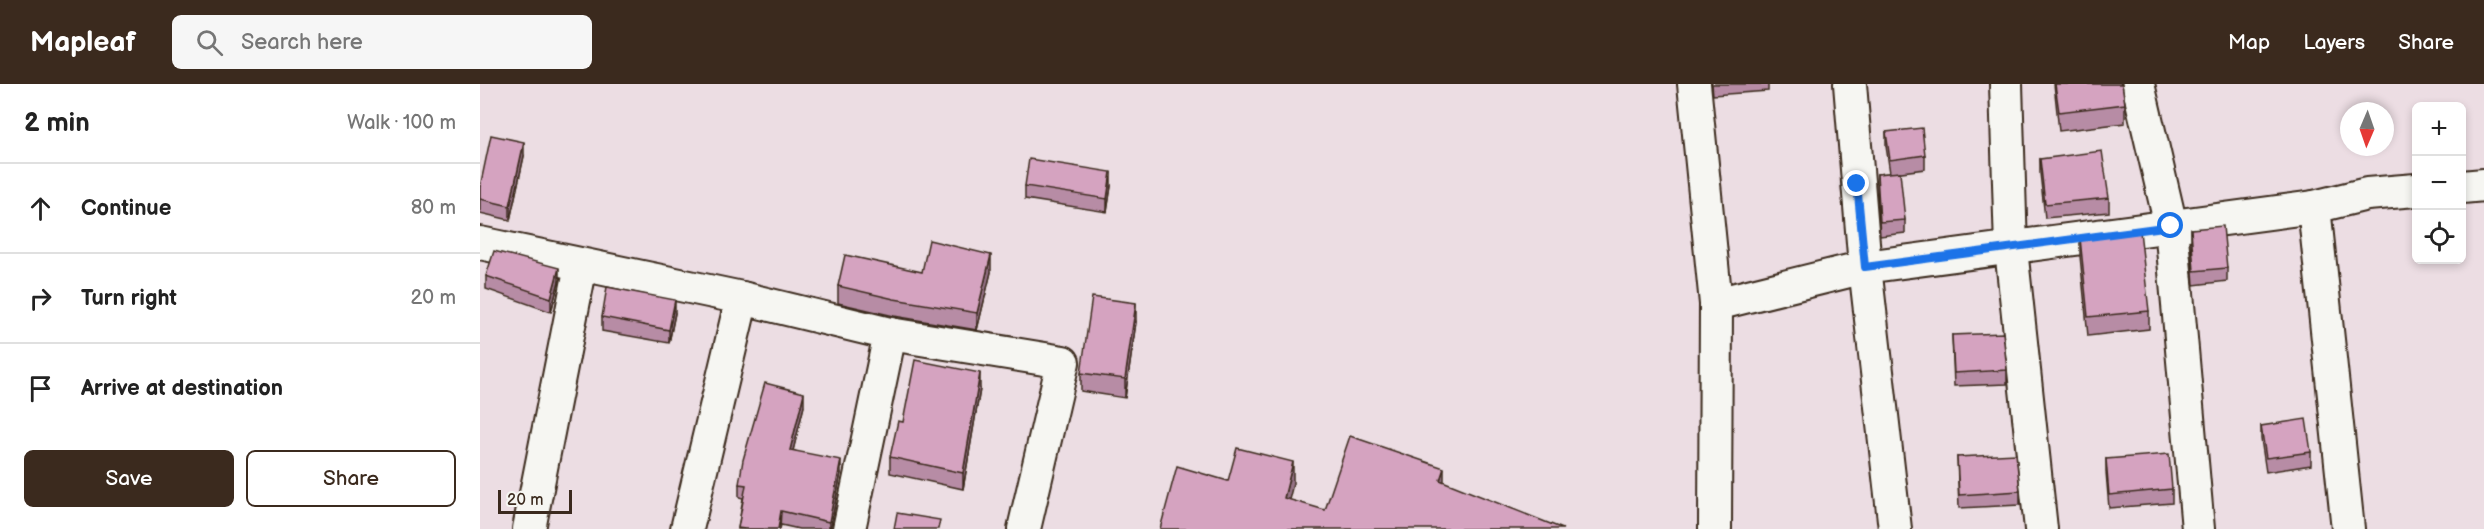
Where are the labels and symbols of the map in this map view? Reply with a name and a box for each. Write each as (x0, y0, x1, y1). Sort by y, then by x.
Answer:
north arrow (2340, 102, 2394, 156)
route end (1843, 170, 1869, 196)
route start (2157, 212, 2183, 238)
scale bar (498, 487, 572, 514)

